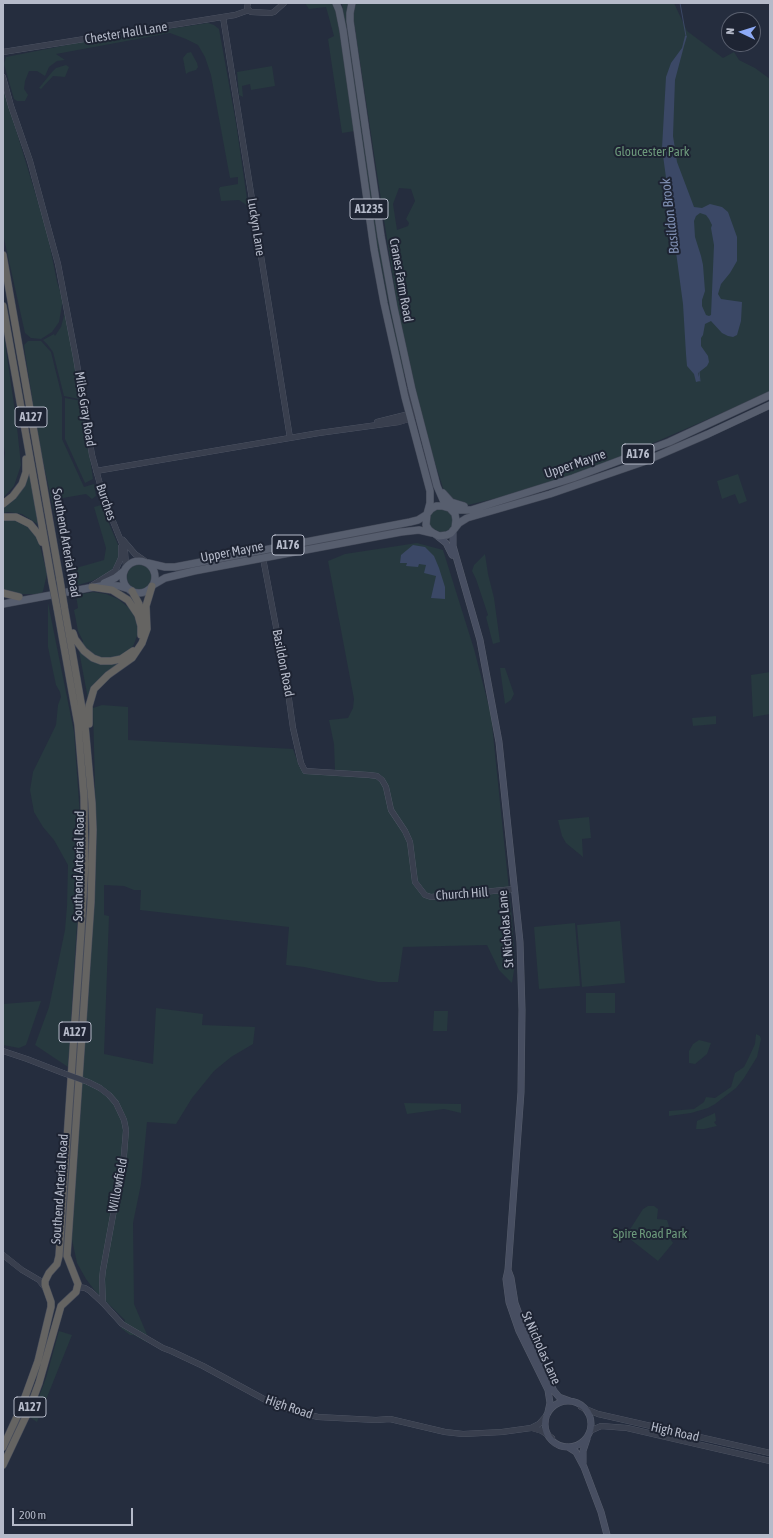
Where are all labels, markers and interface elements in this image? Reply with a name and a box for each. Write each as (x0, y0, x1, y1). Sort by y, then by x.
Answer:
north arrow (721, 12, 761, 52)
street label: Chester Hall Lane (84, 19, 168, 47)
text: N (724, 28, 736, 35)
park label: Gloucester Park (615, 144, 689, 160)
water label: Basildon Brook (657, 177, 683, 255)
street label: Luckyn Lane (244, 197, 268, 257)
road number: A1235 (350, 199, 388, 219)
street label: Cranes Farm Road (386, 237, 416, 323)
street label: Miles Gray Road (71, 370, 99, 448)
road number: A127 (15, 407, 47, 427)
road number: A176 (622, 444, 654, 464)
street label: Upper Mayne (542, 446, 608, 482)
street label: Burches (92, 482, 120, 522)
street label: Southend Arterial Road (49, 487, 83, 599)
road number: A176 (272, 535, 304, 555)
street label: Upper Mayne (199, 538, 265, 566)
street label: Basildon Road (269, 628, 297, 698)
street label: Southend Arterial Road (70, 811, 88, 921)
street label: Church Hill (435, 884, 489, 904)
street label: St Nicholas Lane (495, 889, 517, 969)
road number: A127 (59, 1022, 91, 1042)
street label: Southend Arterial Road (48, 1133, 72, 1245)
street label: Willowfield (105, 1157, 131, 1213)
park label: Spire Road Park (613, 1226, 687, 1242)
street label: St Nicholas Lane (518, 1309, 564, 1387)
street label: High Road (263, 1392, 315, 1422)
road number: A127 (14, 1397, 46, 1417)
street label: High Road (649, 1419, 701, 1445)
scale bar (14, 1500, 135, 1526)
text: 200 m (19, 1508, 46, 1522)

